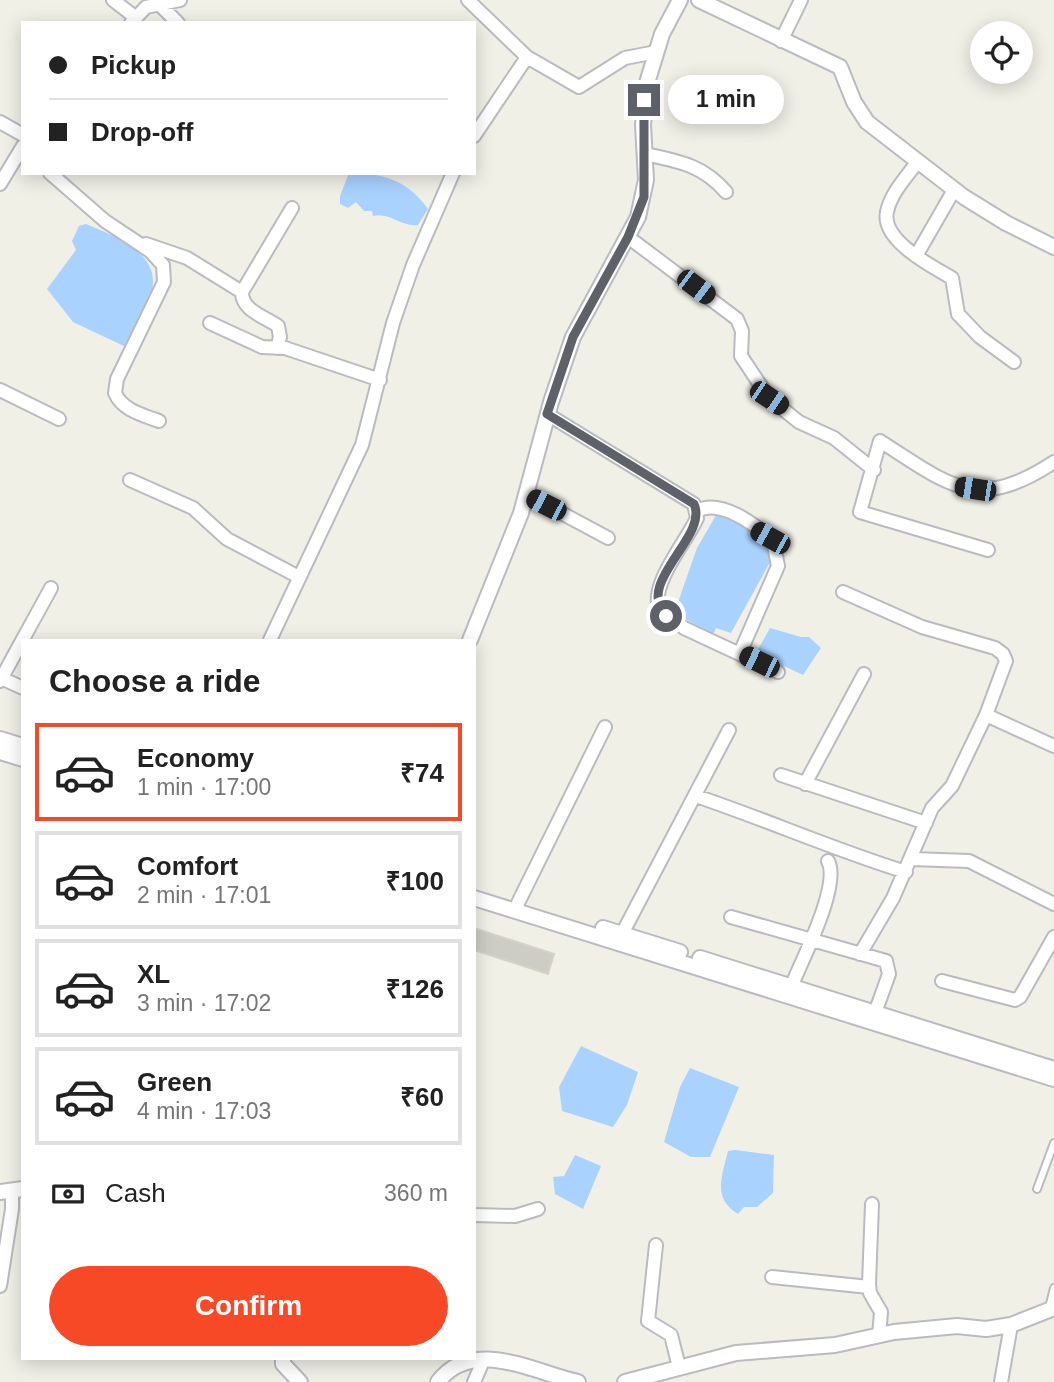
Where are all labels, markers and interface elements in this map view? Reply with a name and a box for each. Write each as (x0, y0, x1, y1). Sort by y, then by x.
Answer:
map controls (970, 21, 1033, 84)
button: locate (970, 21, 1033, 84)
text: Pickup (91, 50, 176, 80)
callout: 1 min (668, 76, 784, 124)
route end (628, 84, 660, 116)
text: 1 min (696, 86, 756, 112)
text: Drop-off (91, 117, 194, 147)
car (673, 266, 720, 308)
car (746, 378, 793, 418)
car (953, 475, 998, 503)
car (523, 486, 570, 524)
car (747, 519, 794, 557)
route start (650, 600, 682, 632)
car (736, 643, 783, 681)
text: Choose a ride (49, 663, 261, 699)
icon: car (53, 741, 116, 804)
text: Economy (137, 743, 254, 773)
text: ₹74 (400, 758, 444, 788)
text: 1 min · 17:00 (137, 774, 271, 800)
icon: car (53, 849, 116, 912)
text: Comfort (137, 851, 238, 881)
text: ₹100 (386, 866, 444, 896)
text: 2 min · 17:01 (137, 882, 271, 908)
icon: car (53, 957, 116, 1020)
text: XL (137, 959, 170, 989)
text: ₹126 (386, 974, 444, 1004)
text: 3 min · 17:02 (137, 990, 271, 1016)
icon: car (53, 1065, 116, 1128)
text: Green (137, 1067, 212, 1097)
text: ₹60 (400, 1082, 444, 1112)
text: 4 min · 17:03 (137, 1098, 271, 1124)
icon: cash (49, 1175, 87, 1213)
text: Cash (105, 1178, 166, 1208)
text: 360 m (384, 1180, 448, 1206)
button: Confirm (49, 1266, 448, 1346)

